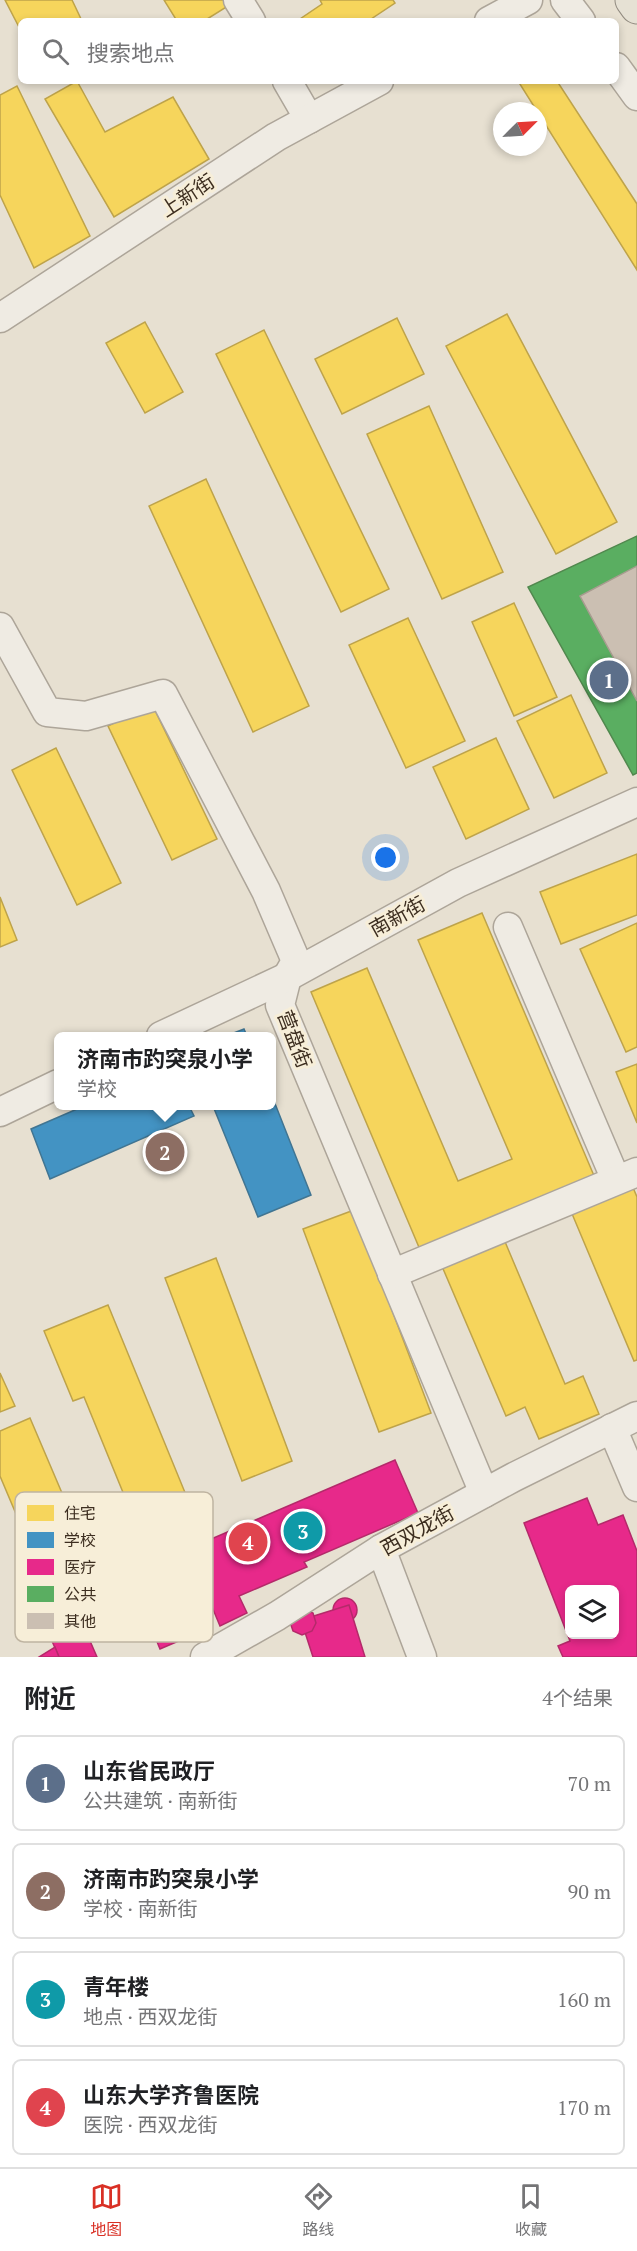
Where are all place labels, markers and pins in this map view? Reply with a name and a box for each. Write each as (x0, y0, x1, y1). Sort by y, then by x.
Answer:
pin: 1 (590, 658, 628, 702)
pin: 2 (146, 1130, 184, 1174)
pin: 3 (284, 1508, 322, 1553)
pin: 4 (228, 1520, 268, 1564)

